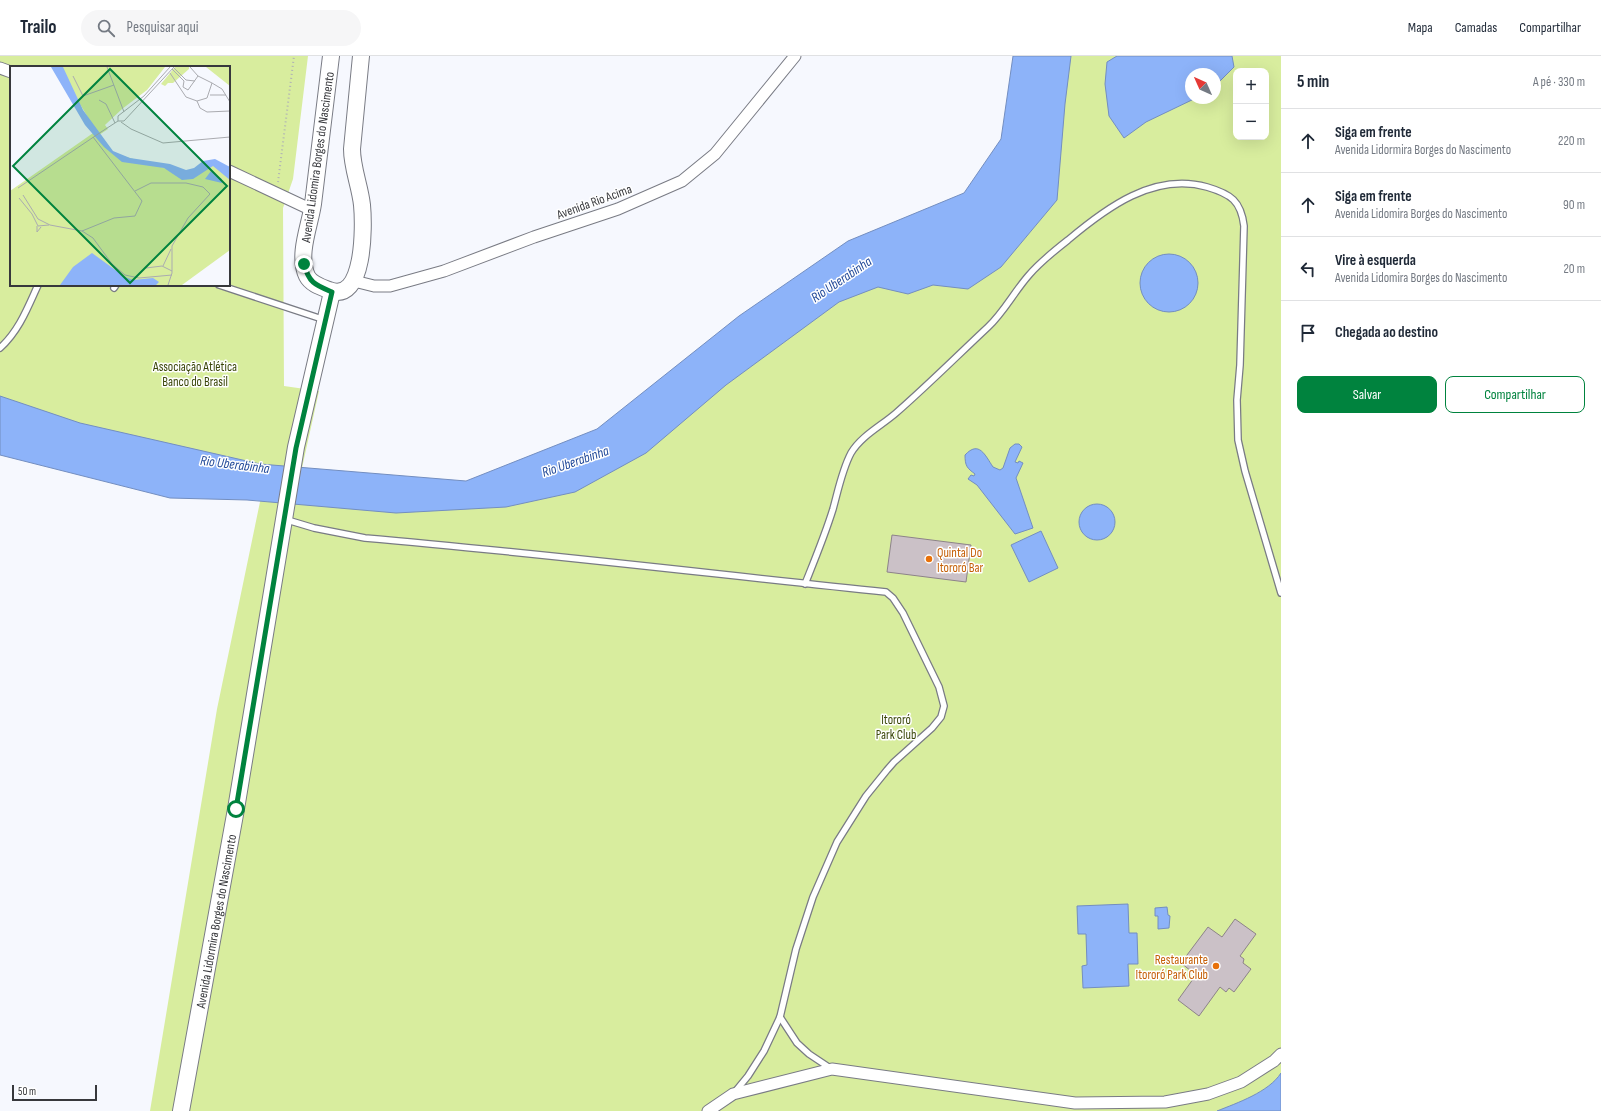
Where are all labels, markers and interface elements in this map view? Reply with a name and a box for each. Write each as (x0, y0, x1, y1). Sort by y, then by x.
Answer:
search box (81, 10, 361, 46)
text: Trailo (20, 16, 57, 39)
icon: search (95, 17, 117, 39)
text: Pesquisar aqui (127, 18, 199, 37)
text: Mapa (1408, 19, 1433, 36)
text: Camadas (1455, 19, 1497, 36)
text: Compartilhar (1519, 19, 1581, 36)
inset map (10, 66, 230, 286)
north arrow (1185, 68, 1221, 104)
map controls (1233, 68, 1269, 140)
button: + (1233, 68, 1269, 104)
street label: Avenida Lidomira Borges do Nascimento (298, 71, 338, 245)
text: 5 min (1297, 72, 1329, 92)
text: A pé · 330 m (1533, 74, 1585, 90)
button: − (1233, 104, 1269, 140)
text: Siga em frente (1335, 123, 1412, 142)
icon: ahead (1297, 130, 1319, 152)
text: 220 m (1558, 133, 1585, 149)
text: Avenida Lidormira Borges do Nascimento (1335, 142, 1511, 158)
street label: Avenida Rio Acima (554, 181, 634, 223)
text: Siga em frente (1335, 187, 1412, 206)
icon: ahead (1297, 194, 1319, 216)
text: 90 m (1563, 197, 1585, 213)
text: Avenida Lidomira Borges do Nascimento (1335, 206, 1507, 222)
text: Vire à esquerda (1335, 251, 1416, 270)
water label: Rio Uberabinha (808, 253, 875, 306)
route end (295, 255, 313, 273)
icon: left (1297, 258, 1319, 280)
text: 20 m (1563, 261, 1585, 277)
text: Avenida Lidomira Borges do Nascimento (1335, 270, 1507, 286)
icon: arrive (1297, 322, 1319, 344)
text: Chegada ao destino (1335, 323, 1438, 342)
park label: Associação Atlética Banco do Brasil (152, 359, 237, 390)
button: Salvar (1297, 376, 1437, 413)
button: Compartilhar (1445, 376, 1585, 413)
water label: Rio Uberabinha (539, 442, 611, 481)
water label: Rio Uberabinha (199, 452, 271, 477)
place label: Quintal Do Itororó Bar (937, 545, 984, 576)
marker: Quintal Do Itororó Bar (924, 554, 934, 564)
park label: Itororó Park Club (876, 712, 916, 743)
route start (227, 800, 245, 818)
street label: Avenida Lidormira Borges do Nascimento (193, 833, 240, 1011)
place label: Restaurante Itororó Park Club (1136, 952, 1208, 983)
marker: Restaurante Itororó Park Club (1211, 961, 1221, 971)
scale bar (12, 1083, 97, 1102)
text: 50 m (18, 1085, 36, 1098)

